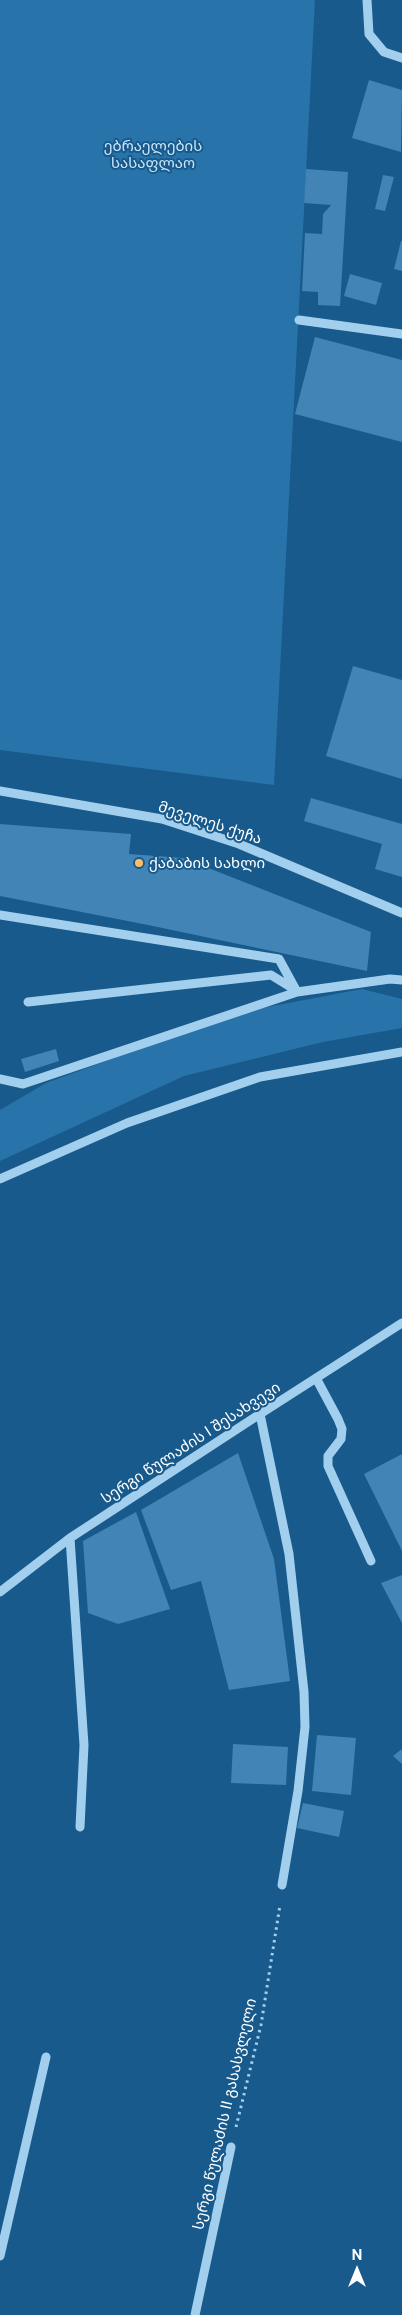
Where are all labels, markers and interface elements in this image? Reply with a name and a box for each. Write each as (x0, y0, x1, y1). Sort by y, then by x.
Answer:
park label: ებრაელების სასაფლაო (104, 137, 202, 172)
street label: მეველეს ქუჩა (156, 798, 264, 848)
place label: ქაბაბის სახლი (149, 854, 265, 872)
marker: ქაბაბის სახლი (133, 857, 145, 869)
street label: სერგი წულაძის I შესახვევი (98, 1378, 284, 1508)
street label: სერგი წულაძის II გასასვლელი (190, 1997, 260, 2231)
north arrow (332, 2245, 382, 2295)
text: N (352, 2247, 362, 2263)

